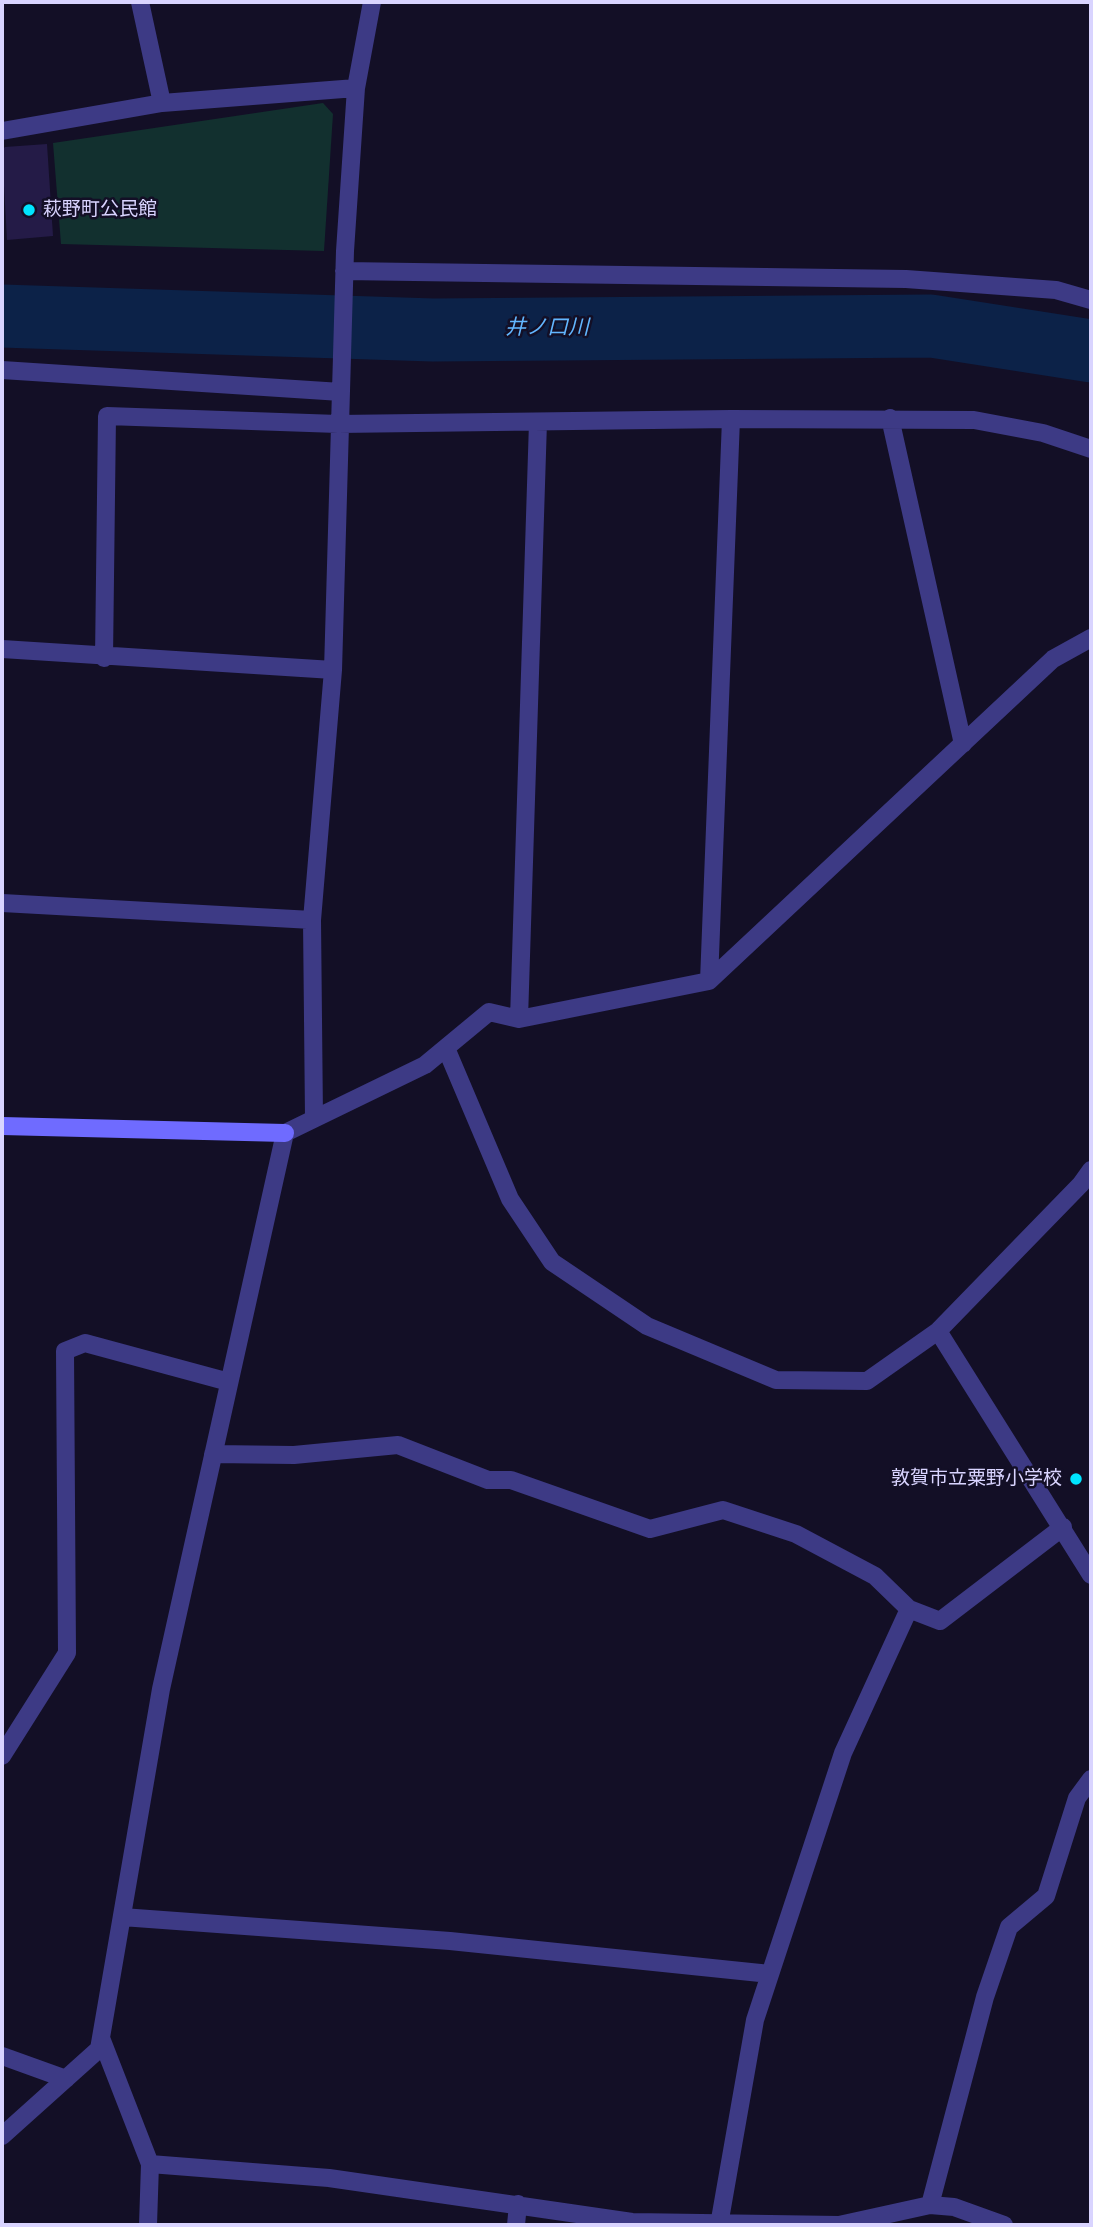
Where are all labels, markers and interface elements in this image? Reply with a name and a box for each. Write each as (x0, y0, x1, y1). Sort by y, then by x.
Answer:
place label: 萩野町公民館 (43, 199, 157, 221)
marker: 萩野町公民館 (21, 202, 37, 218)
water label: 井ノ口川 (505, 316, 589, 342)
place label: 敦賀市立粟野小学校 (891, 1468, 1062, 1490)
marker: 敦賀市立粟野小学校 (1068, 1471, 1084, 1487)

